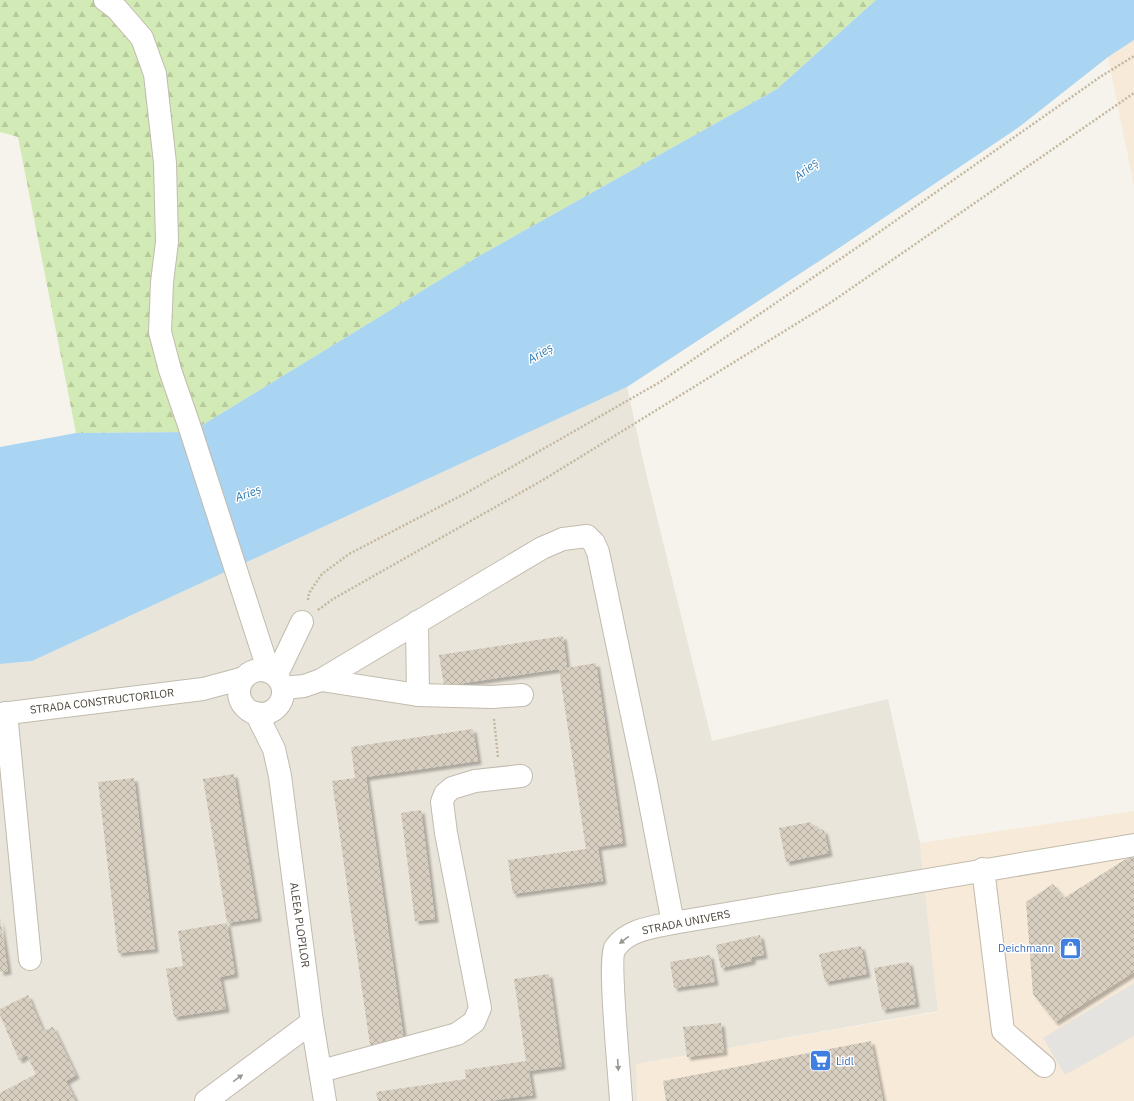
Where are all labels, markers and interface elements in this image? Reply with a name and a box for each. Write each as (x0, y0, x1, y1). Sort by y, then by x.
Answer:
water label: Arieș (790, 155, 821, 184)
water label: Arieș (524, 339, 556, 367)
water label: Arieș (232, 481, 263, 505)
street label: STRADA CONSTRUCTORILOR (29, 685, 175, 717)
street label: ALEEA PLOPILOR (287, 882, 313, 968)
street label: STRADA UNIVERS (641, 907, 731, 937)
shop icon: Deichmann (1057, 935, 1083, 961)
one-way arrow (619, 936, 630, 944)
place label: Deichmann (998, 941, 1054, 955)
supermarket icon: Lidl (808, 1048, 834, 1074)
place label: Lidl (836, 1054, 854, 1068)
one-way arrow (615, 1059, 622, 1071)
one-way arrow (232, 1074, 243, 1082)

